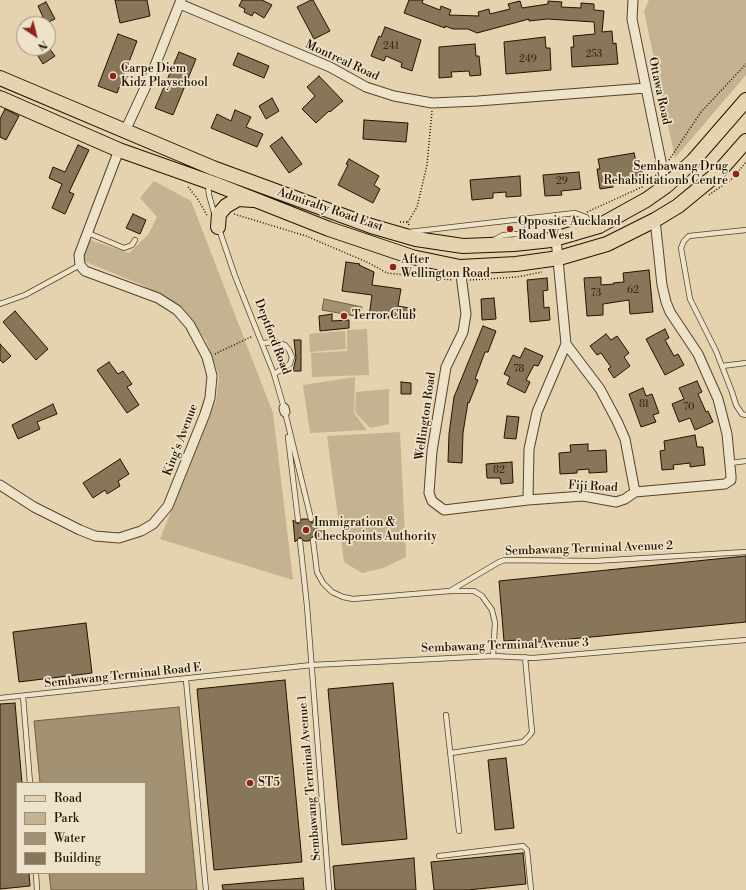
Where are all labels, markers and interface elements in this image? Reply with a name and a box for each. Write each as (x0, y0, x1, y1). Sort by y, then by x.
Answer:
north arrow (16, 16, 56, 56)
text: N (35, 37, 50, 53)
street label: Montreal Road (303, 38, 381, 84)
house number: 241 (383, 41, 399, 53)
house number: 253 (586, 49, 602, 61)
house number: 249 (519, 54, 537, 66)
street label: Ottawa Road (645, 56, 673, 126)
place label: Carpe Diem Kidz Playschool (121, 62, 208, 90)
marker: Carpe Diem Kidz Playschool (108, 71, 118, 81)
place label: Sembawang Drug Rehabilitationb Centre (604, 160, 728, 188)
marker: Sembawang Drug Rehabilitationb Centre (731, 169, 741, 179)
house number: 29 (556, 176, 568, 188)
street label: Admiralty Road East (275, 185, 385, 235)
place label: Opposite Auckland Road West (518, 215, 621, 243)
marker: Opposite Auckland Road West (505, 224, 515, 234)
place label: After Wellington Road (401, 253, 490, 281)
marker: After Wellington Road (388, 262, 398, 272)
house number: 62 (627, 285, 639, 297)
house number: 73 (591, 288, 601, 300)
street label: Deptford Road (251, 297, 293, 377)
place label: Terror Club (352, 309, 416, 323)
marker: Terror Club (339, 311, 349, 321)
house number: 78 (514, 364, 524, 376)
street label: Wellington Road (413, 371, 439, 461)
house number: 81 (639, 399, 649, 411)
street label: King's Avenue (161, 402, 201, 478)
house number: 70 (683, 402, 695, 414)
house number: 82 (493, 465, 505, 477)
street label: Fiji Road (568, 479, 618, 495)
place label: Immigration & Checkpoints Authority (314, 516, 437, 544)
marker: Immigration & Checkpoints Authority (301, 525, 311, 535)
street label: Sembawang Terminal Avenue 2 (505, 539, 673, 559)
street label: Sembawang Terminal Avenue 3 (421, 636, 589, 656)
street label: Sembawang Terminal Road E (44, 661, 202, 691)
street label: Sembawang Terminal Avenue 1 (296, 695, 324, 861)
place label: ST5 (258, 776, 280, 790)
marker: ST5 (245, 778, 255, 788)
legend (16, 782, 146, 874)
text: Road (54, 791, 82, 806)
text: Park (54, 811, 79, 826)
text: Water (54, 831, 86, 846)
text: Building (54, 851, 101, 866)

